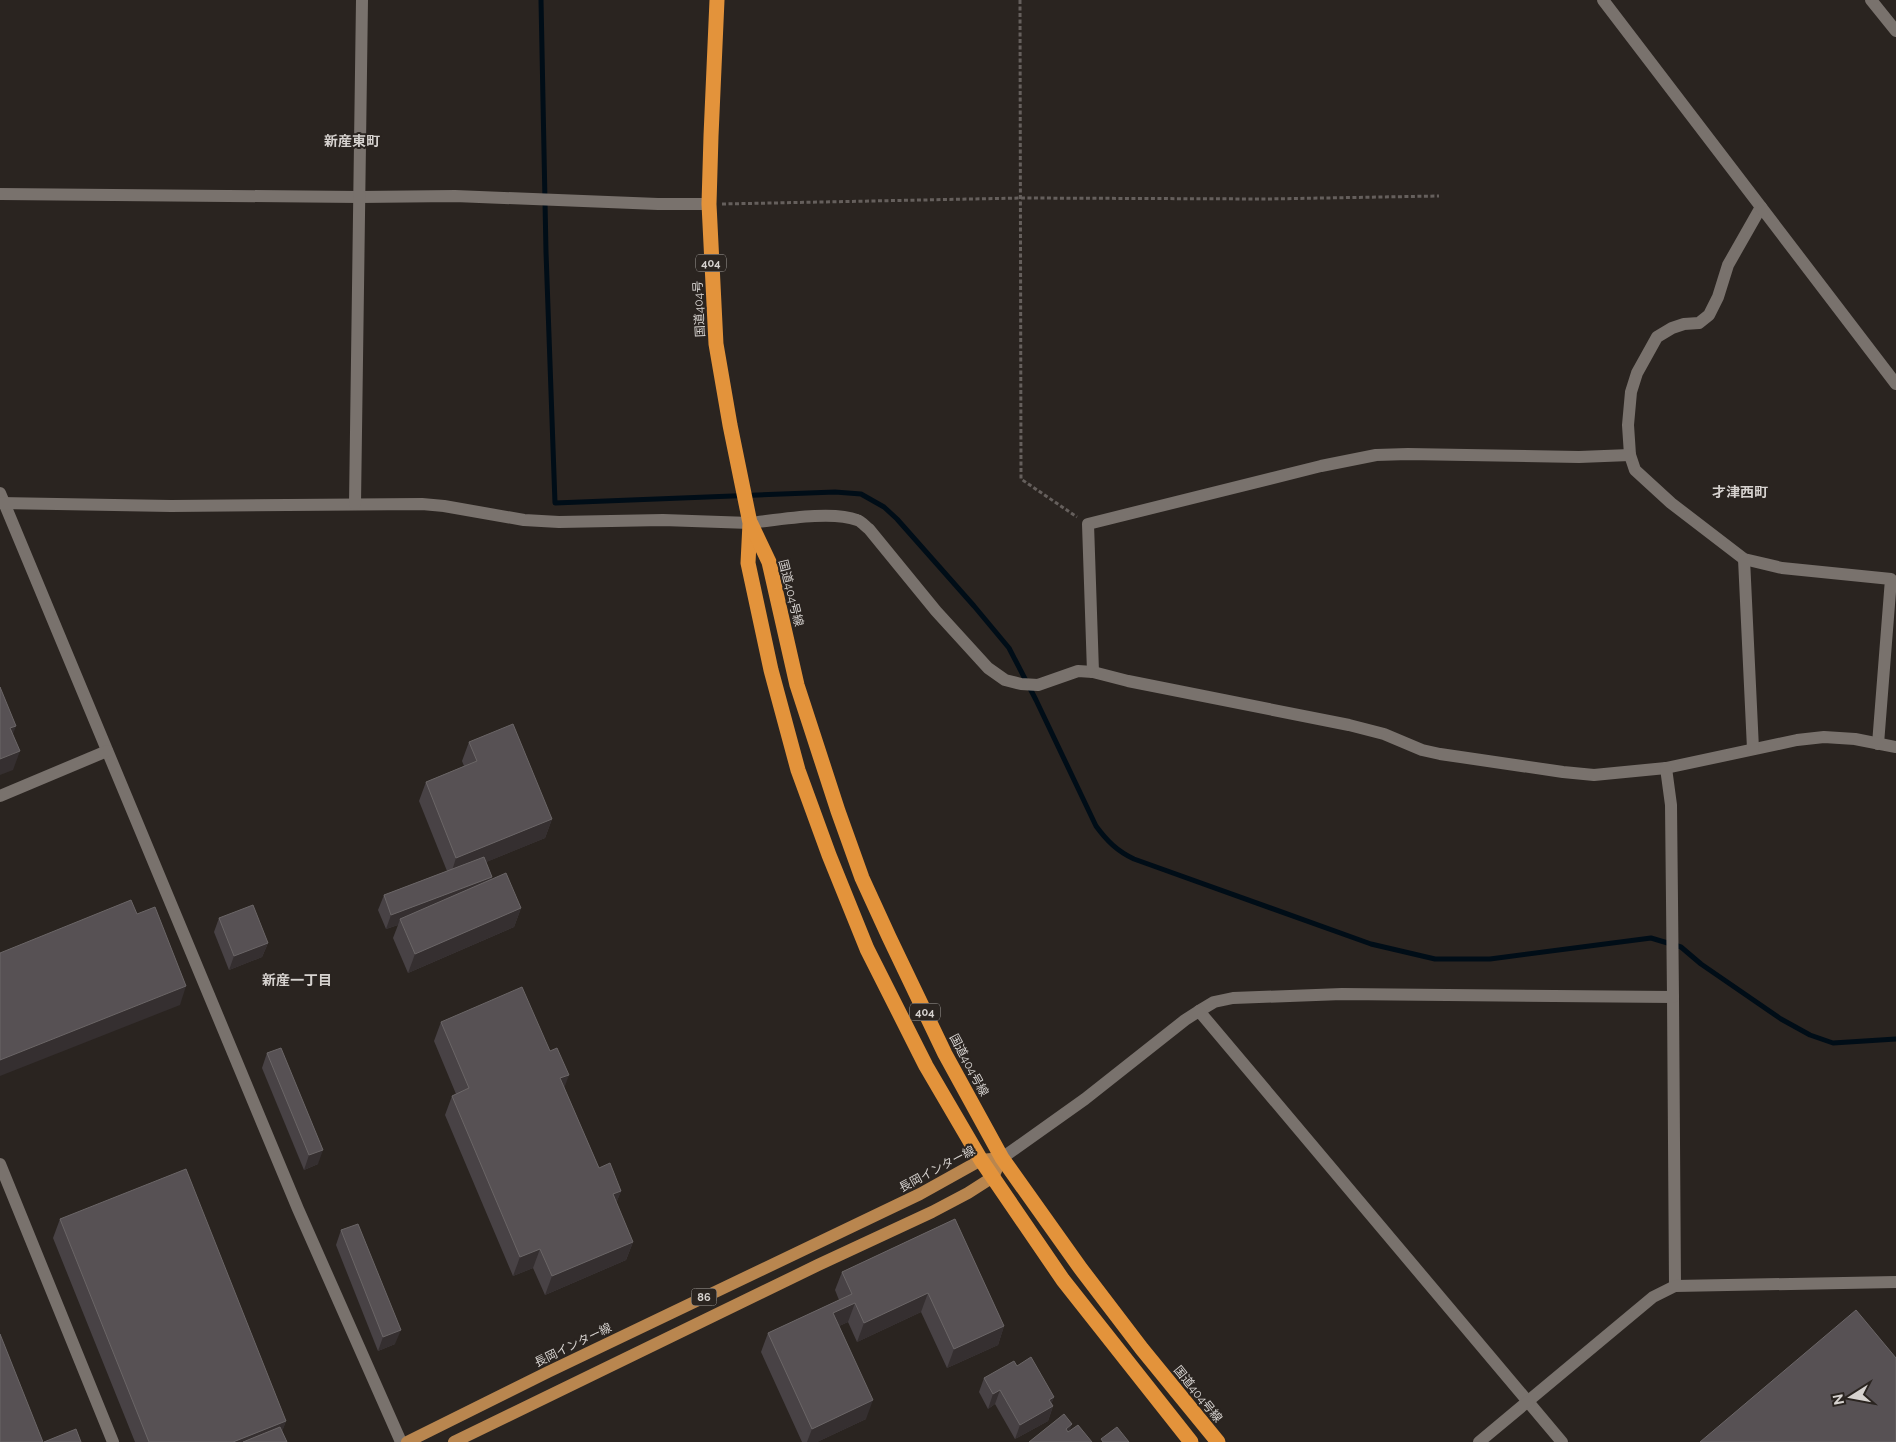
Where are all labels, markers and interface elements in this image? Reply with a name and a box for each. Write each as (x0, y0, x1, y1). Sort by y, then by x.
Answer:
district label: 新産東町 (324, 133, 380, 149)
road number: 404 (696, 254, 726, 272)
street label: 国道404号 (691, 280, 707, 338)
district label: 才津西町 (1712, 484, 1768, 500)
street label: 国道404号線 (776, 558, 806, 628)
district label: 新産一丁目 (262, 972, 332, 988)
road number: 404 (910, 1004, 940, 1020)
street label: 国道404号線 (947, 1031, 991, 1099)
street label: 長岡インター線 (897, 1143, 977, 1195)
road number: 86 (692, 1288, 716, 1305)
street label: 長岡インター線 (532, 1320, 614, 1370)
street label: 国道404号線 (1171, 1363, 1225, 1425)
north arrow (1826, 1372, 1876, 1422)
text: N (1829, 1393, 1847, 1406)

